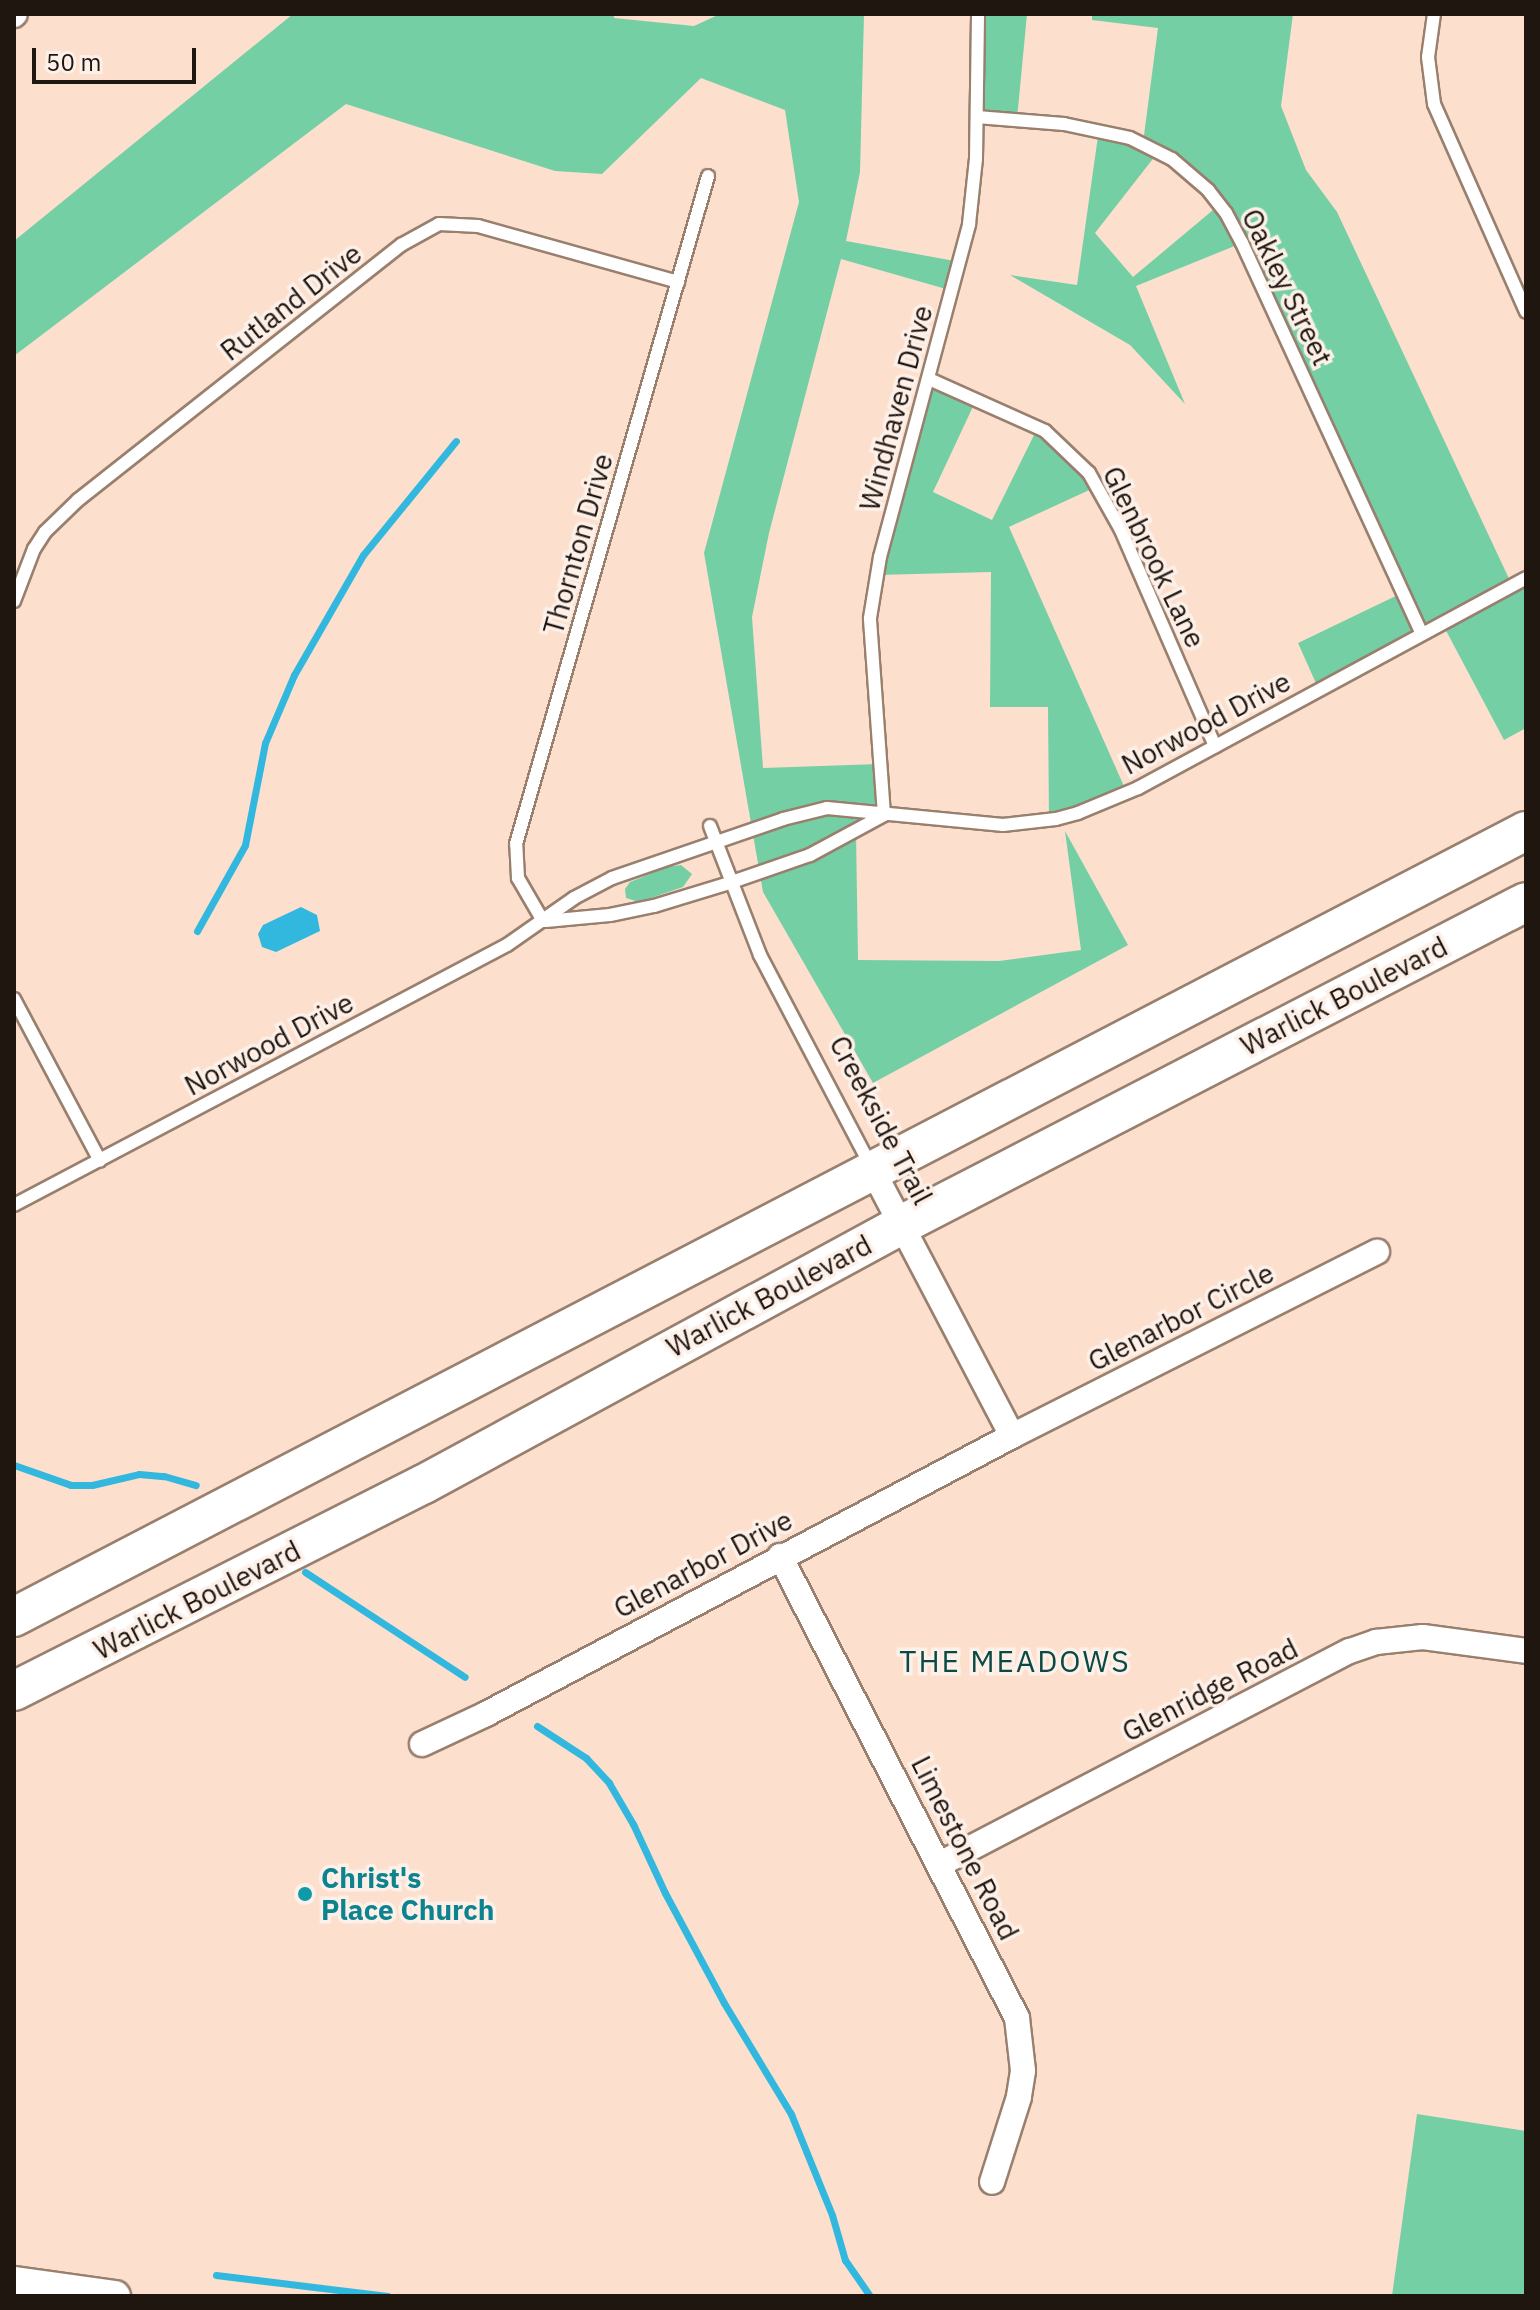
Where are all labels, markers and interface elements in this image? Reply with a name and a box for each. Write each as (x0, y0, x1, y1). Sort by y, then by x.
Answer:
scale bar (36, 32, 200, 82)
text: 50 m (46, 46, 101, 78)
street label: Oakley Street (1235, 203, 1339, 371)
street label: Rutland Drive (214, 236, 368, 368)
street label: Windhaven Drive (852, 302, 940, 514)
street label: Thornton Drive (536, 450, 620, 638)
street label: Glenbrook Lane (1096, 461, 1212, 653)
street label: Norwood Drive (1116, 664, 1296, 782)
street label: Warlick Boulevard (1235, 929, 1453, 1063)
street label: Norwood Drive (179, 985, 359, 1103)
street label: Creekside Trail (822, 1030, 940, 1210)
street label: Warlick Boulevard (661, 1228, 877, 1364)
street label: Glenarbor Circle (1082, 1256, 1280, 1378)
street label: Glenarbor Drive (608, 1503, 798, 1625)
street label: Warlick Boulevard (88, 1533, 306, 1667)
street label: Glenridge Road (1116, 1631, 1304, 1749)
district label: THE MEADOWS (899, 1643, 1131, 1679)
street label: Limestone Road (904, 1750, 1026, 1946)
place label: Christ's Place Church (321, 1861, 494, 1927)
marker: Christ's Place Church (296, 1885, 314, 1903)

